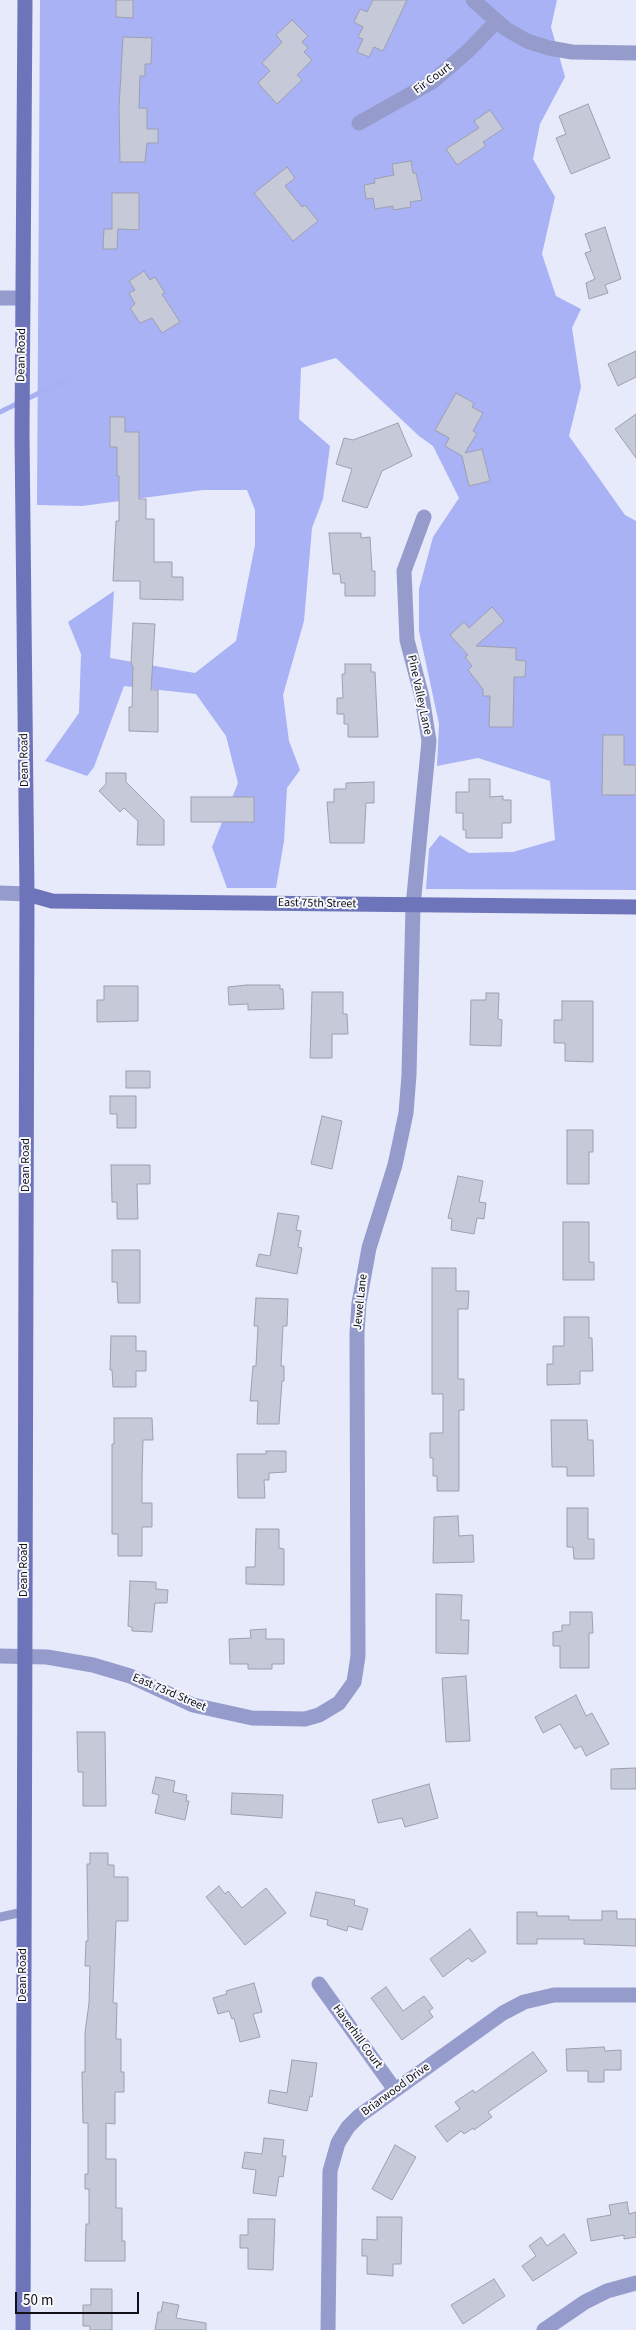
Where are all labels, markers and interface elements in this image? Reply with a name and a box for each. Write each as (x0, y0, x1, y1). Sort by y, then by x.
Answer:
street label: Fir Court (411, 60, 455, 98)
street label: Dean Road (14, 328, 30, 382)
street label: Pine Valley Lane (404, 654, 434, 736)
street label: Dean Road (17, 733, 33, 787)
street label: East 75th Street (278, 896, 356, 912)
street label: Dean Road (19, 1138, 33, 1192)
street label: Jewel Lane (351, 1273, 371, 1331)
street label: Dean Road (17, 1543, 31, 1597)
street label: East 73rd Street (130, 1671, 208, 1715)
street label: Dean Road (16, 1948, 30, 2002)
street label: Haverhill Court (329, 2002, 385, 2072)
street label: Briarwood Drive (359, 2060, 433, 2120)
scale bar (18, 2282, 141, 2314)
text: 50 m (23, 2290, 53, 2311)

